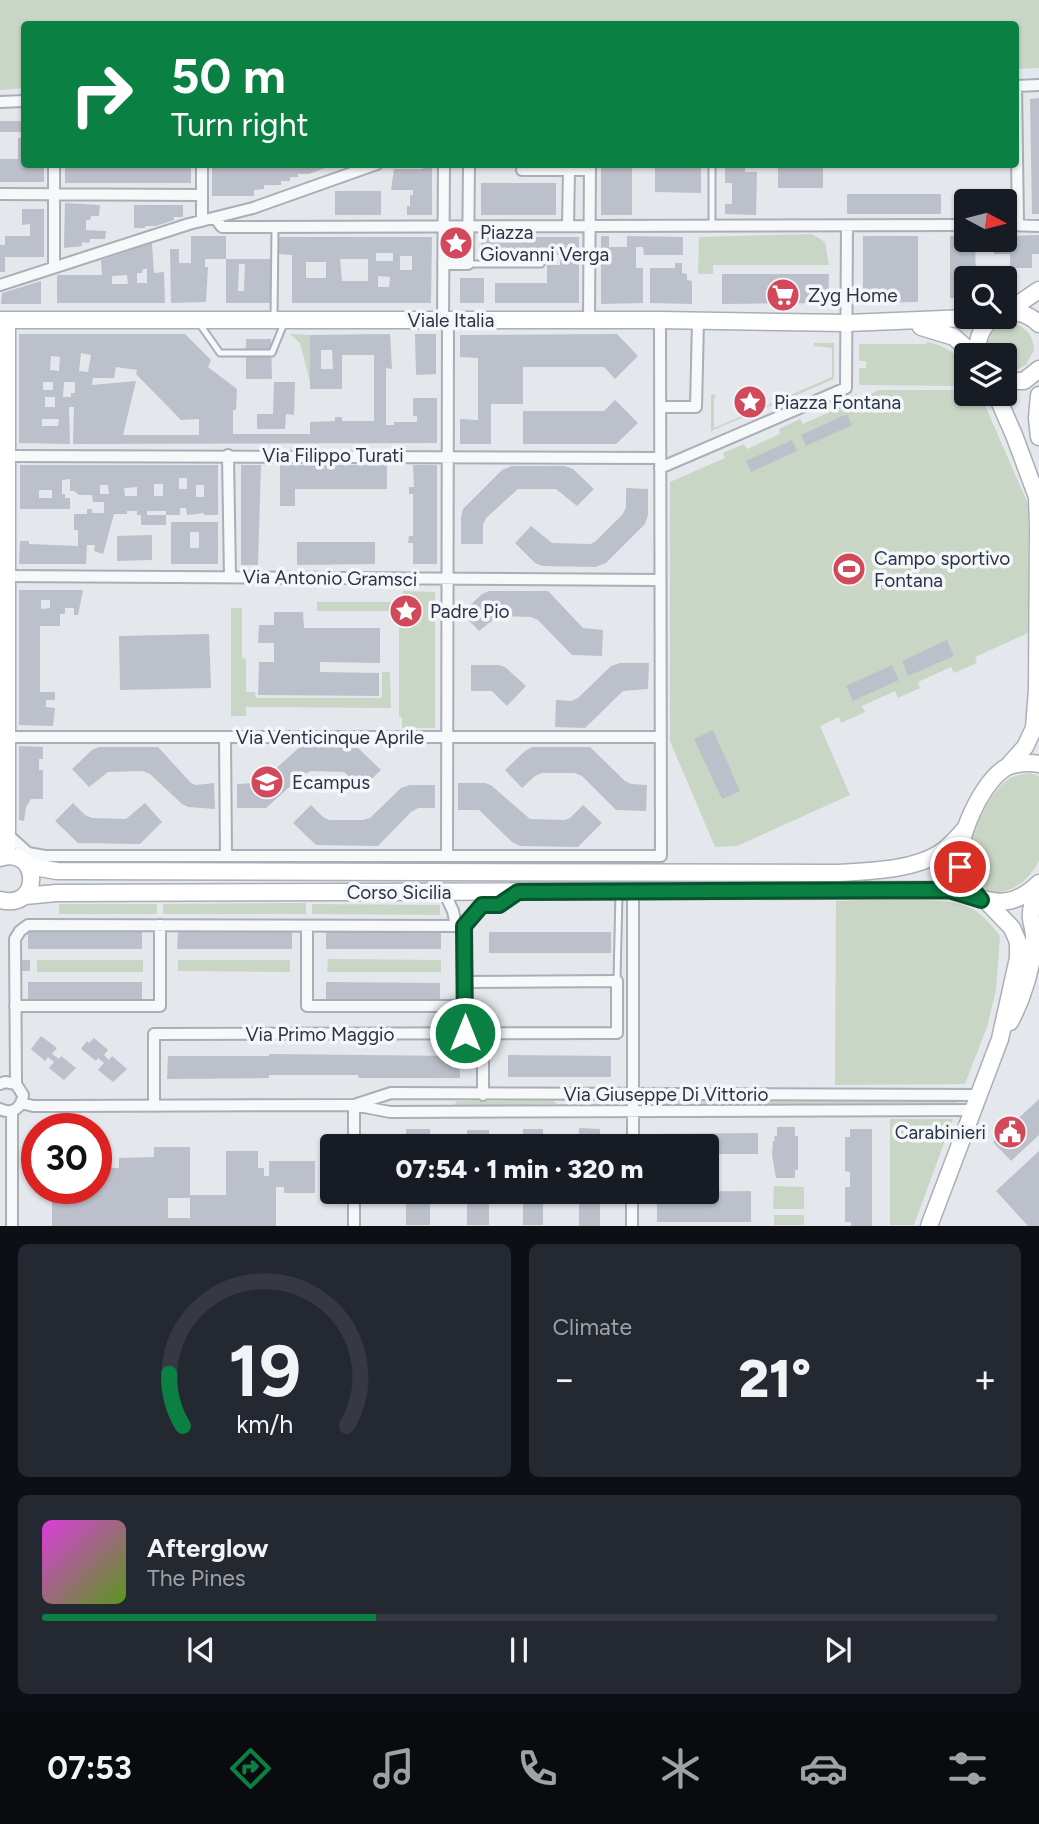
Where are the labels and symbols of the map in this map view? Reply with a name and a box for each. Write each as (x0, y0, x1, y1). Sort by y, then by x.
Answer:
north arrow (954, 189, 1017, 252)
place label: Piazza Giovanni Verga (480, 221, 609, 266)
place icon: Piazza Giovanni Verga (437, 224, 475, 262)
supermarket icon: Zyg Home (764, 276, 802, 314)
place label: Zyg Home (808, 284, 898, 307)
street label: Viale Italia (408, 309, 494, 332)
place icon: Piazza Fontana (731, 383, 769, 421)
place label: Piazza Fontana (774, 391, 901, 414)
street label: Via Filippo Turati (262, 444, 404, 467)
place label: Campo sportivo Fontana (874, 547, 1010, 592)
sports icon: Campo sportivo Fontana (830, 550, 868, 588)
street label: Via Antonio Gramsci (243, 565, 417, 591)
place icon: Padre Pio (387, 592, 425, 630)
place label: Padre Pio (430, 600, 510, 623)
street label: Via Venticinque Aprile (236, 726, 424, 749)
school or university icon: Ecampus (248, 763, 286, 801)
place label: Ecampus (292, 771, 370, 794)
pin (930, 837, 990, 897)
street label: Corso Sicilia (347, 881, 451, 904)
position arrow (428, 996, 502, 1070)
street label: Via Primo Maggio (245, 1023, 395, 1046)
street label: Via Giuseppe Di Vittorio (563, 1083, 769, 1106)
speed limit sign: 30 (21, 1113, 112, 1204)
public building icon: Carabinieri (991, 1113, 1029, 1151)
place label: Carabinieri (895, 1121, 986, 1144)

